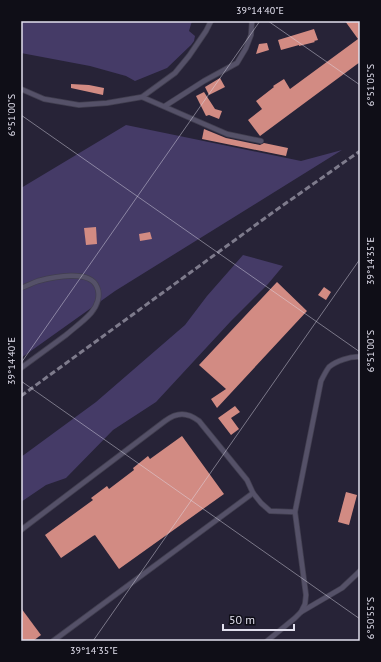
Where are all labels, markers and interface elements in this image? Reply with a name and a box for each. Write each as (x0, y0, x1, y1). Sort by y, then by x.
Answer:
text: 39°14'40"E (236, 4, 284, 17)
text: 6°51'05"S (364, 64, 377, 106)
text: 6°51'00"S (5, 94, 18, 136)
text: 39°14'35"E (364, 237, 377, 285)
text: 6°51'00"S (364, 330, 377, 372)
text: 39°14'40"E (5, 337, 18, 385)
text: 6°50'55"S (364, 597, 377, 639)
scale bar (223, 606, 294, 632)
text: 50 m (229, 612, 255, 627)
text: 39°14'35"E (70, 644, 118, 657)

